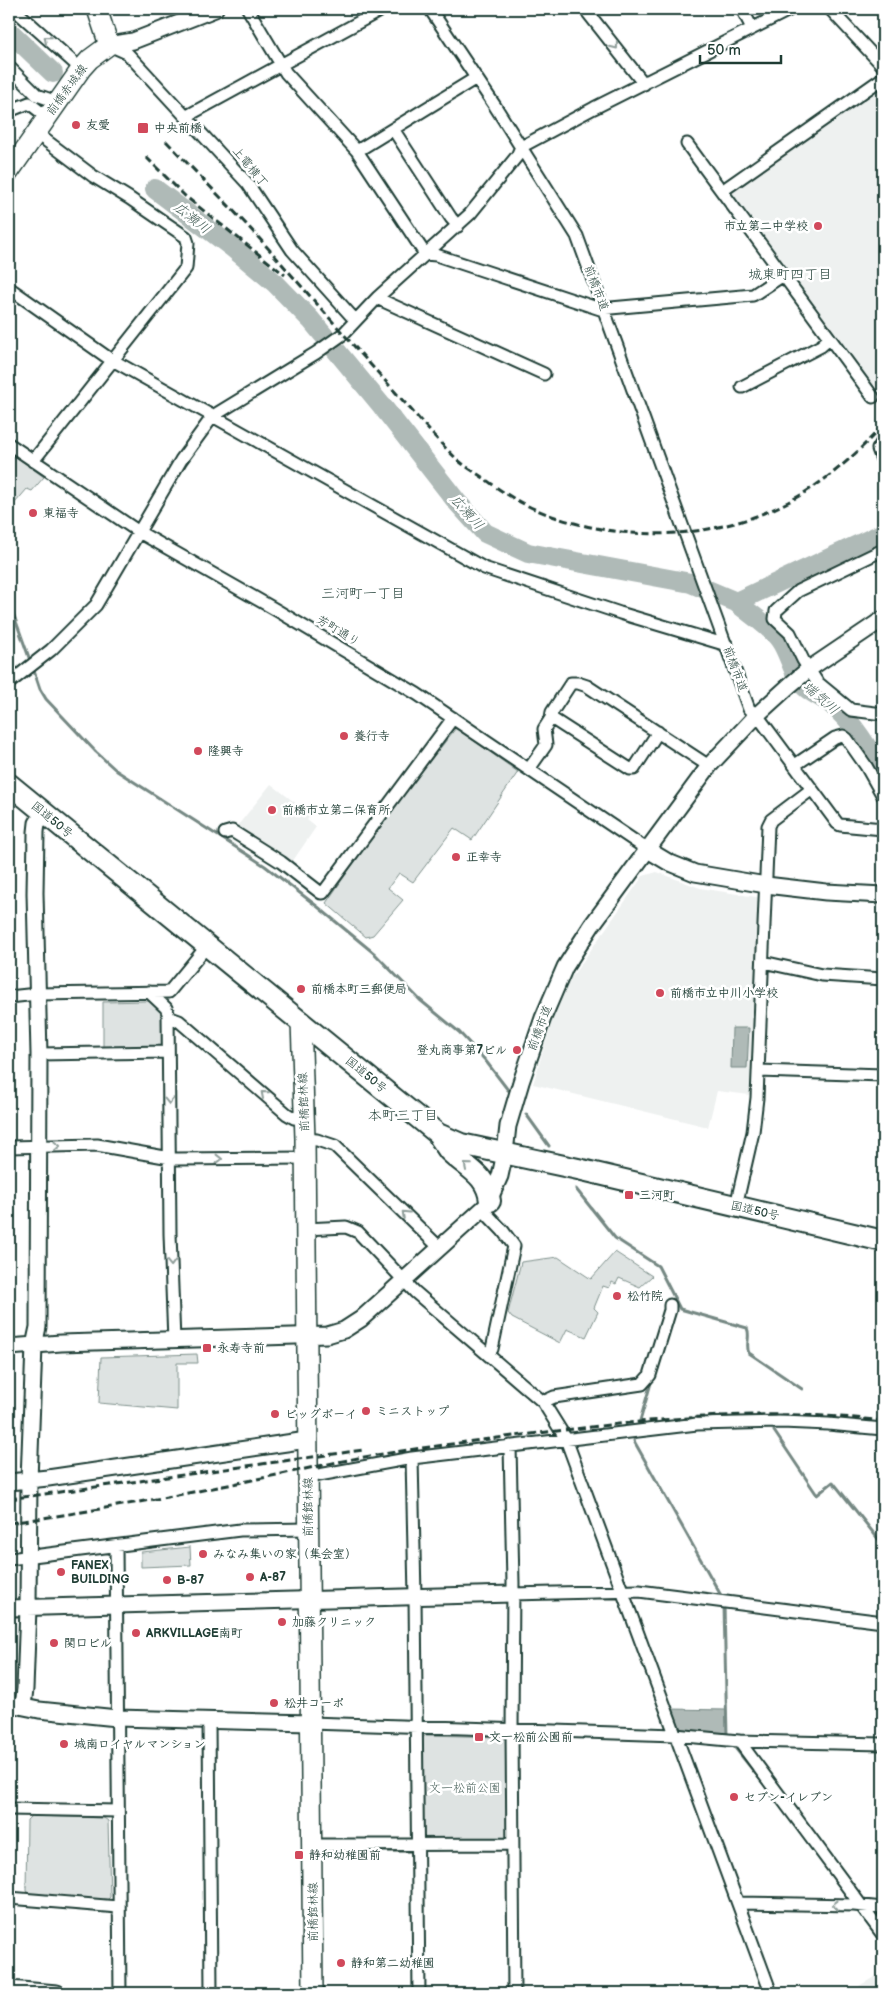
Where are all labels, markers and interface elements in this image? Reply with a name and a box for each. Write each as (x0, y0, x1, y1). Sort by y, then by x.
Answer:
scale bar (700, 32, 781, 64)
one-way arrow (44, 36, 53, 45)
one-way arrow (609, 41, 618, 50)
text: 50 m (707, 41, 741, 60)
street label: 前橋赤城線 (43, 61, 91, 119)
place label: 友愛 (86, 118, 110, 133)
marker: 友愛 (70, 119, 82, 131)
marker: 中央前橋 (136, 121, 150, 135)
place label: 中央前橋 (154, 121, 202, 136)
street label: 上電横丁 (229, 144, 271, 190)
water label: 広瀬川 (170, 198, 214, 238)
place label: 市立第二中学校 (724, 219, 808, 234)
marker: 市立第二中学校 (812, 220, 824, 232)
street label: 前橋市道 (580, 263, 612, 313)
district label: 城東町四丁目 (748, 266, 832, 283)
water label: 広瀬川 (447, 491, 487, 533)
place label: 東福寺 (43, 506, 79, 521)
marker: 東福寺 (27, 507, 39, 519)
district label: 三河町一丁目 (321, 585, 405, 602)
street label: 芳町通り (314, 612, 362, 650)
street label: 前橋市道 (720, 644, 750, 694)
water label: 端気川 (800, 678, 842, 718)
place label: 養行寺 (354, 729, 390, 744)
marker: 養行寺 (338, 730, 350, 742)
place label: 隆興寺 (208, 744, 244, 759)
marker: 隆興寺 (192, 745, 204, 757)
street label: 国道50号 (28, 798, 76, 842)
place label: 前橋市立第二保育所 (282, 803, 391, 818)
marker: 前橋市立第二保育所 (266, 804, 278, 816)
place label: 正幸寺 (466, 850, 502, 865)
marker: 正幸寺 (450, 851, 462, 863)
place label: 前橋本町三郵便局 (311, 982, 407, 997)
marker: 前橋本町三郵便局 (295, 983, 307, 995)
place label: 前橋市立中川小学校 (670, 986, 778, 1001)
marker: 前橋市立中川小学校 (654, 987, 666, 999)
street label: 前橋市道 (524, 1003, 556, 1053)
place label: 登丸商事第7ビル (417, 1043, 507, 1058)
marker: 登丸商事第7ビル (511, 1044, 523, 1056)
street label: 国道50号 (342, 1053, 390, 1097)
street label: 前橋館林線 (295, 1072, 313, 1132)
one-way arrow (261, 1091, 270, 1100)
one-way arrow (164, 1098, 174, 1105)
district label: 本町三丁目 (368, 1107, 438, 1124)
one-way arrow (54, 1141, 62, 1151)
one-way arrow (215, 1154, 223, 1164)
one-way arrow (464, 1163, 473, 1172)
place label: 三河町 (639, 1188, 675, 1203)
marker: 三河町 (623, 1189, 635, 1201)
street label: 国道50号 (729, 1198, 781, 1224)
one-way arrow (402, 1211, 411, 1220)
one-way arrow (166, 1260, 177, 1268)
place label: 松竹院 (627, 1289, 663, 1304)
marker: 松竹院 (611, 1290, 623, 1302)
place label: 永寿寺前 (217, 1341, 265, 1356)
marker: 永寿寺前 (201, 1342, 213, 1354)
place label: ミニストップ (376, 1404, 449, 1419)
marker: ミニストップ (360, 1405, 372, 1417)
place label: ビッグボーイ (285, 1407, 357, 1422)
marker: ビッグボーイ (269, 1408, 281, 1420)
street label: 前橋館林線 (301, 1477, 316, 1537)
place label: みなみ集いの家（集会室） (213, 1547, 357, 1562)
marker: みなみ集いの家（集会室） (197, 1548, 209, 1560)
place label: FANEX BUILDING (71, 1558, 129, 1587)
marker: FANEX BUILDING (55, 1566, 67, 1578)
place label: A-87 (259, 1570, 286, 1585)
marker: A-87 (244, 1571, 256, 1583)
place label: B-87 (177, 1573, 205, 1588)
marker: B-87 (161, 1574, 173, 1586)
place label: 加藤クリニック (292, 1615, 376, 1630)
marker: 加藤クリニック (276, 1616, 288, 1628)
place label: ARKVILLAGE南町 (145, 1626, 243, 1641)
marker: ARKVILLAGE南町 (130, 1627, 142, 1639)
place label: 関口ビル (64, 1636, 112, 1651)
marker: 関口ビル (48, 1637, 60, 1649)
place label: 松井コーポ (284, 1696, 344, 1711)
marker: 松井コーポ (268, 1697, 280, 1709)
place label: 文一松前公園前 (489, 1730, 573, 1745)
marker: 文一松前公園前 (473, 1731, 485, 1743)
place label: 城南ロイヤルマンション (74, 1737, 206, 1752)
marker: 城南ロイヤルマンション (58, 1738, 70, 1750)
park label: 文一松前公園 (429, 1781, 501, 1796)
place label: セブン-イレブン (744, 1790, 833, 1805)
marker: セブン-イレブン (728, 1791, 740, 1803)
place label: 静和幼稚園前 (309, 1848, 381, 1863)
marker: 静和幼稚園前 (293, 1849, 305, 1861)
street label: 前橋館林線 (306, 1882, 321, 1942)
one-way arrow (830, 1900, 838, 1910)
place label: 静和第二幼稚園 (351, 1956, 435, 1971)
marker: 静和第二幼稚園 (335, 1957, 347, 1969)

